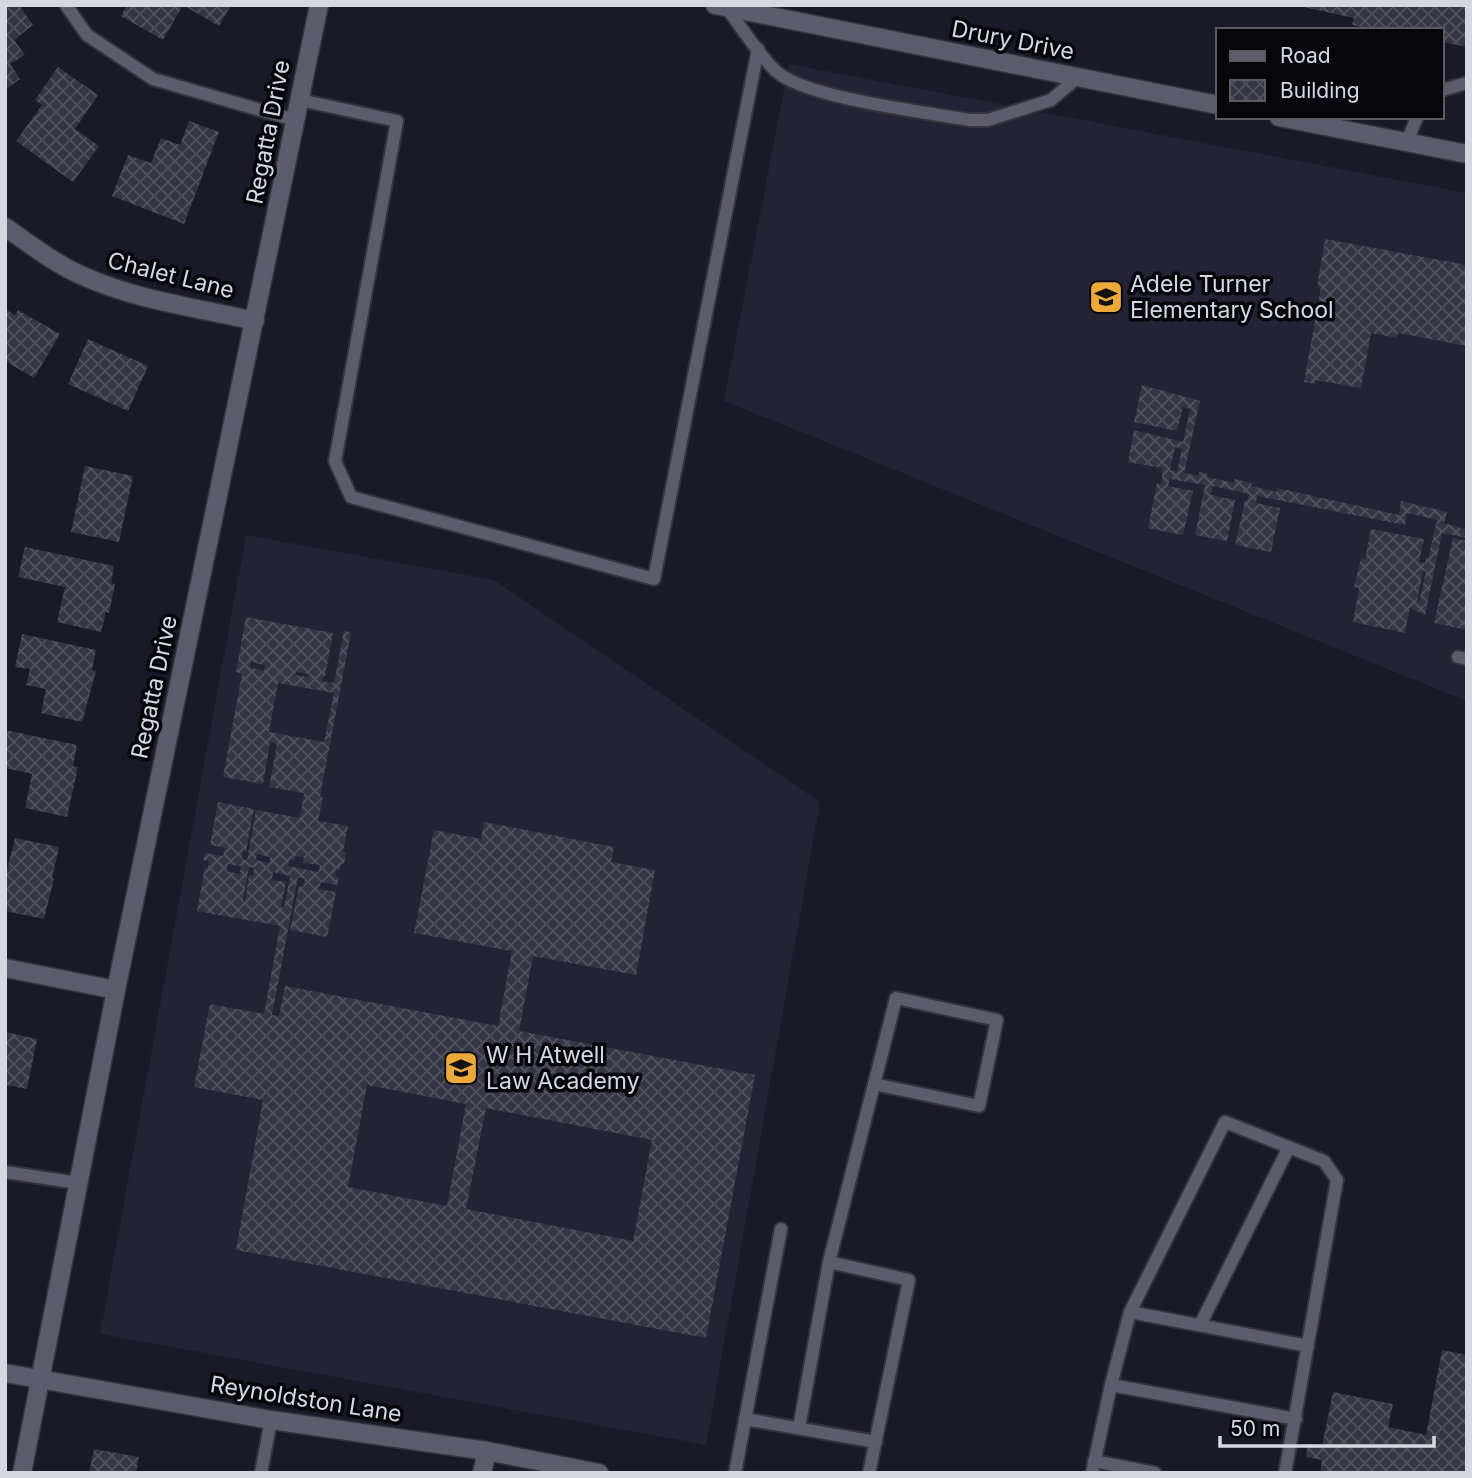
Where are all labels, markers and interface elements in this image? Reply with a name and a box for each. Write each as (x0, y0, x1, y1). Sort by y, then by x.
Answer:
street label: Drury Drive (949, 14, 1077, 66)
legend (1216, 28, 1444, 119)
text: Road (1280, 43, 1331, 68)
street label: Regatta Drive (240, 58, 296, 206)
text: Building (1280, 78, 1360, 103)
street label: Chalet Lane (105, 246, 237, 304)
place label: Adele Turner Elementary School (1130, 270, 1334, 324)
school or university icon: Adele Turner Elementary School (1087, 278, 1125, 316)
street label: Regatta Drive (125, 613, 183, 761)
place label: W H Atwell Law Academy (486, 1041, 640, 1095)
school or university icon: W H Atwell Law Academy (442, 1049, 480, 1087)
street label: Reynoldston Lane (208, 1370, 404, 1428)
scale bar (1220, 1404, 1434, 1448)
text: 50 m (1230, 1416, 1280, 1441)

